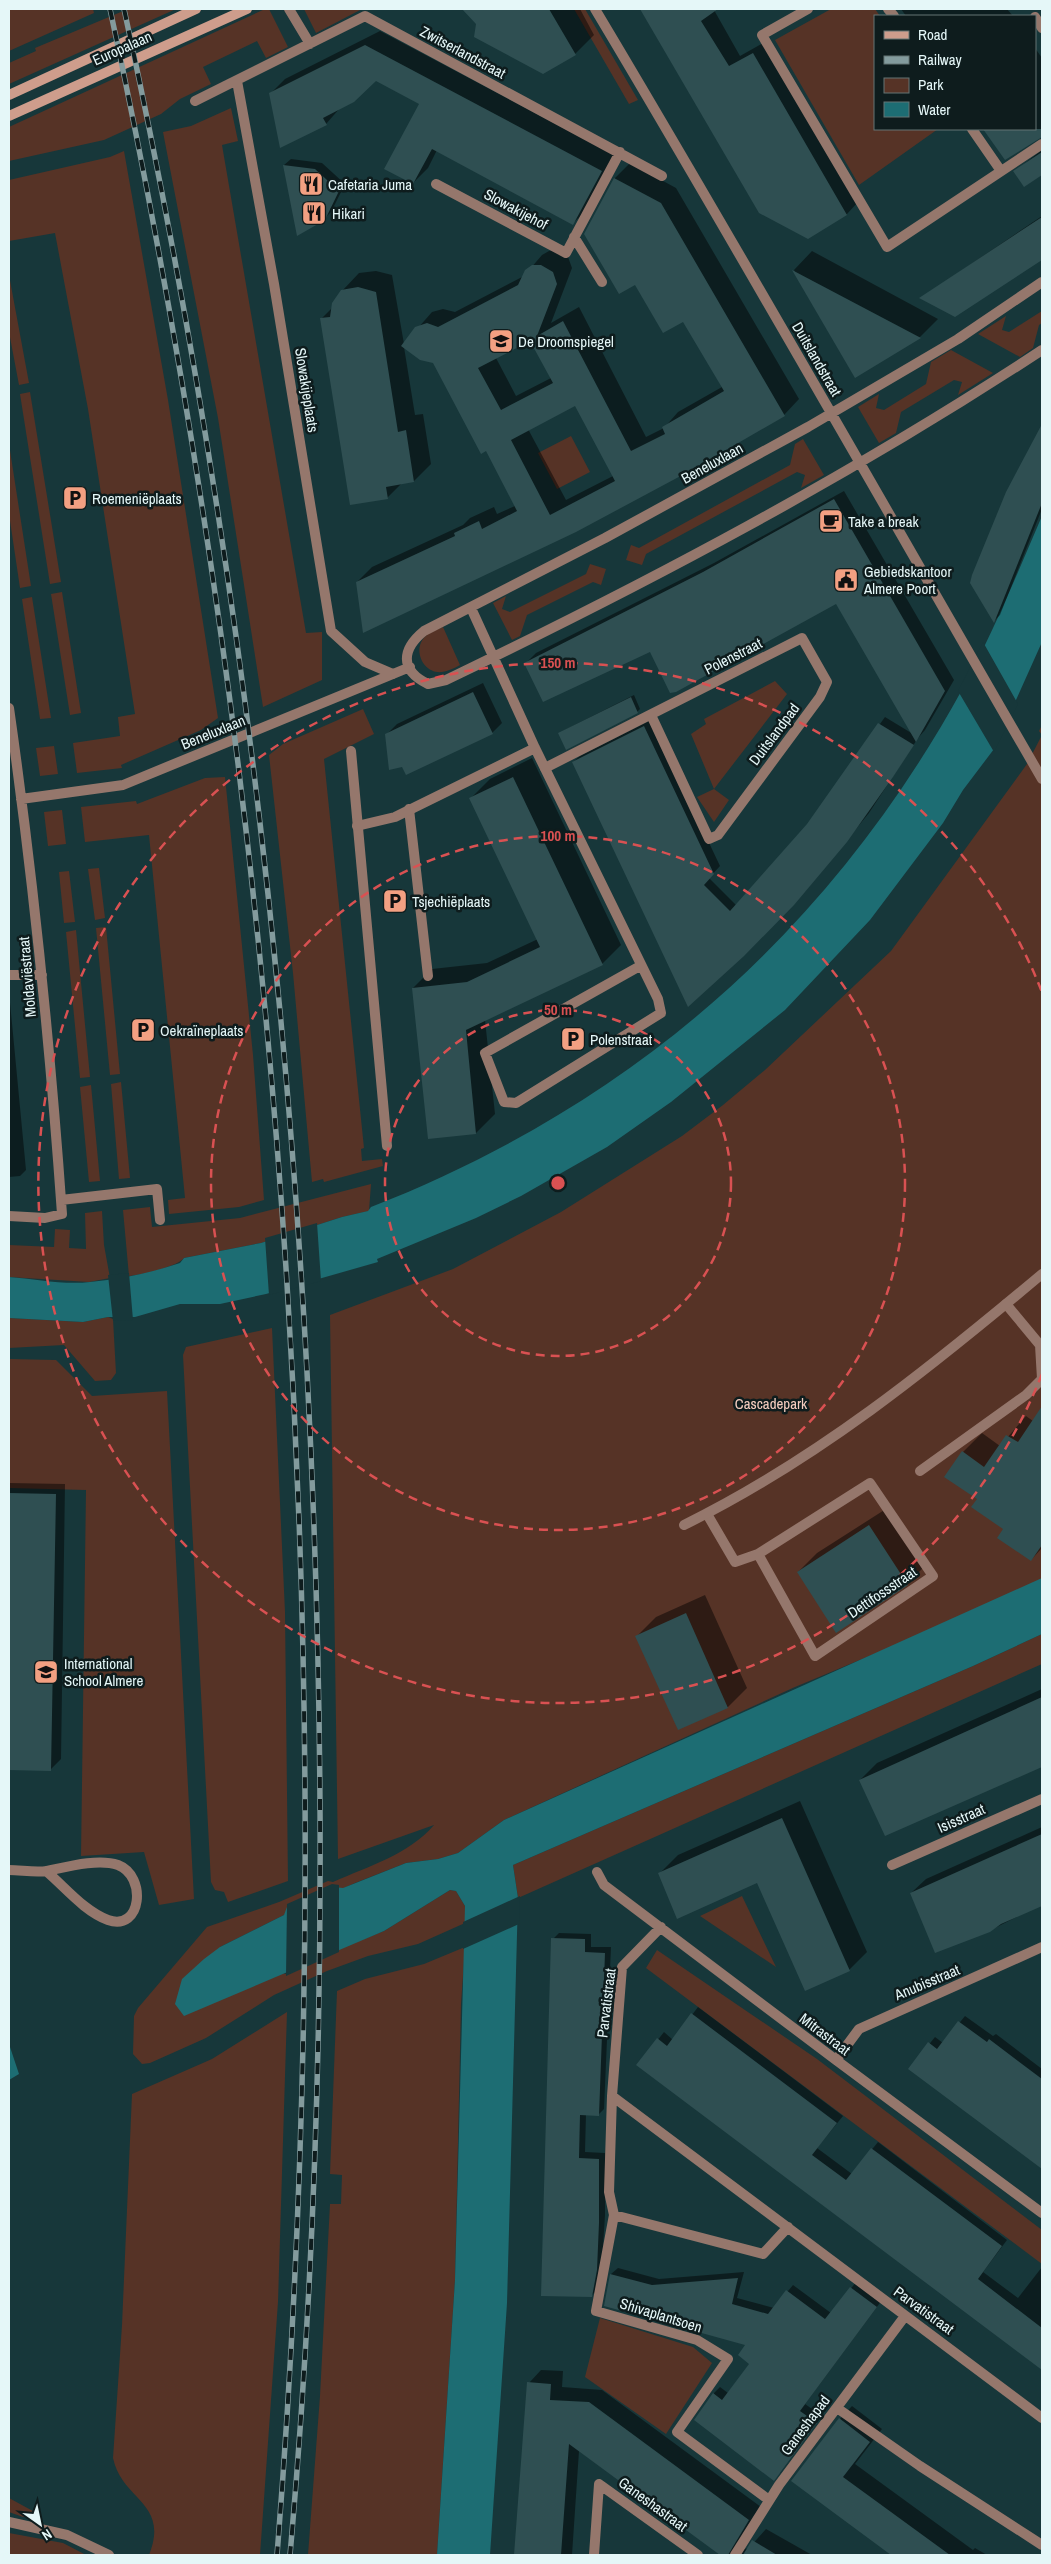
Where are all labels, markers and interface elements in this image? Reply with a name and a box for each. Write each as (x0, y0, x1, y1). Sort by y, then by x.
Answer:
legend (874, 15, 1036, 130)
street label: Zwitserlandstraat (416, 21, 510, 84)
text: Road (918, 24, 947, 45)
street label: Europalaan (89, 26, 155, 70)
text: Railway (918, 49, 963, 70)
text: Park (918, 74, 944, 95)
text: Water (918, 99, 950, 120)
restaurant icon: Cafetaria Juma (298, 171, 324, 197)
place label: Cafetaria Juma (328, 174, 412, 195)
street label: Slowakijehof (480, 183, 552, 235)
restaurant icon: Hikari (301, 200, 327, 226)
place label: Hikari (332, 203, 365, 224)
street label: Duitslandstraat (787, 318, 847, 401)
school or university icon: De Droomspiegel (488, 328, 514, 354)
place label: De Droomspiegel (518, 331, 614, 352)
street label: Slowakijeplaats (290, 346, 324, 434)
street label: Beneluxlaan (677, 437, 747, 489)
parking icon: Roemeniëplaats (62, 485, 88, 511)
place label: Roemeniëplaats (92, 488, 182, 509)
cafe icon: Take a break (818, 508, 844, 534)
place label: Take a break (848, 511, 920, 532)
place label: Gebiedskantoor Almere Poort (863, 561, 952, 599)
public building icon: Gebiedskantoor Almere Poort (833, 567, 859, 593)
street label: Polenstraat (701, 632, 766, 679)
text: 150 m (541, 652, 575, 673)
street label: Duitslandpad (744, 699, 804, 769)
street label: Beneluxlaan (178, 710, 248, 754)
text: 100 m (541, 825, 575, 846)
parking icon: Tsjechiëplaats (382, 888, 408, 914)
place label: Tsjechiëplaats (412, 891, 490, 912)
street label: Moldaviëstraat (13, 935, 41, 1018)
text: 50 m (544, 999, 572, 1020)
parking icon: Oekraïneplaats (130, 1017, 156, 1043)
place label: Oekraïneplaats (160, 1020, 243, 1041)
parking icon: Polenstraat (560, 1026, 586, 1052)
place label: Polenstraat (590, 1029, 653, 1050)
centre of rings (549, 1174, 567, 1192)
park label: Cascadepark (735, 1393, 808, 1414)
street label: Dettifossstraat (843, 1561, 921, 1623)
place label: International School Almere (64, 1653, 143, 1691)
school or university icon: International School Almere (33, 1659, 59, 1685)
street label: Isisstraat (934, 1798, 989, 1838)
street label: Anubisstraat (890, 1959, 963, 2006)
street label: Parvatistraat (591, 1967, 621, 2039)
street label: Mitrastraat (795, 2008, 855, 2060)
street label: Parvatistraat (890, 2281, 959, 2339)
street label: Shivaplantsoen (617, 2293, 705, 2337)
street label: Ganeshapad (775, 2391, 835, 2459)
street label: Ganeshastraat (614, 2472, 692, 2537)
north arrow (15, 2499, 65, 2549)
text: N (39, 2525, 55, 2545)

